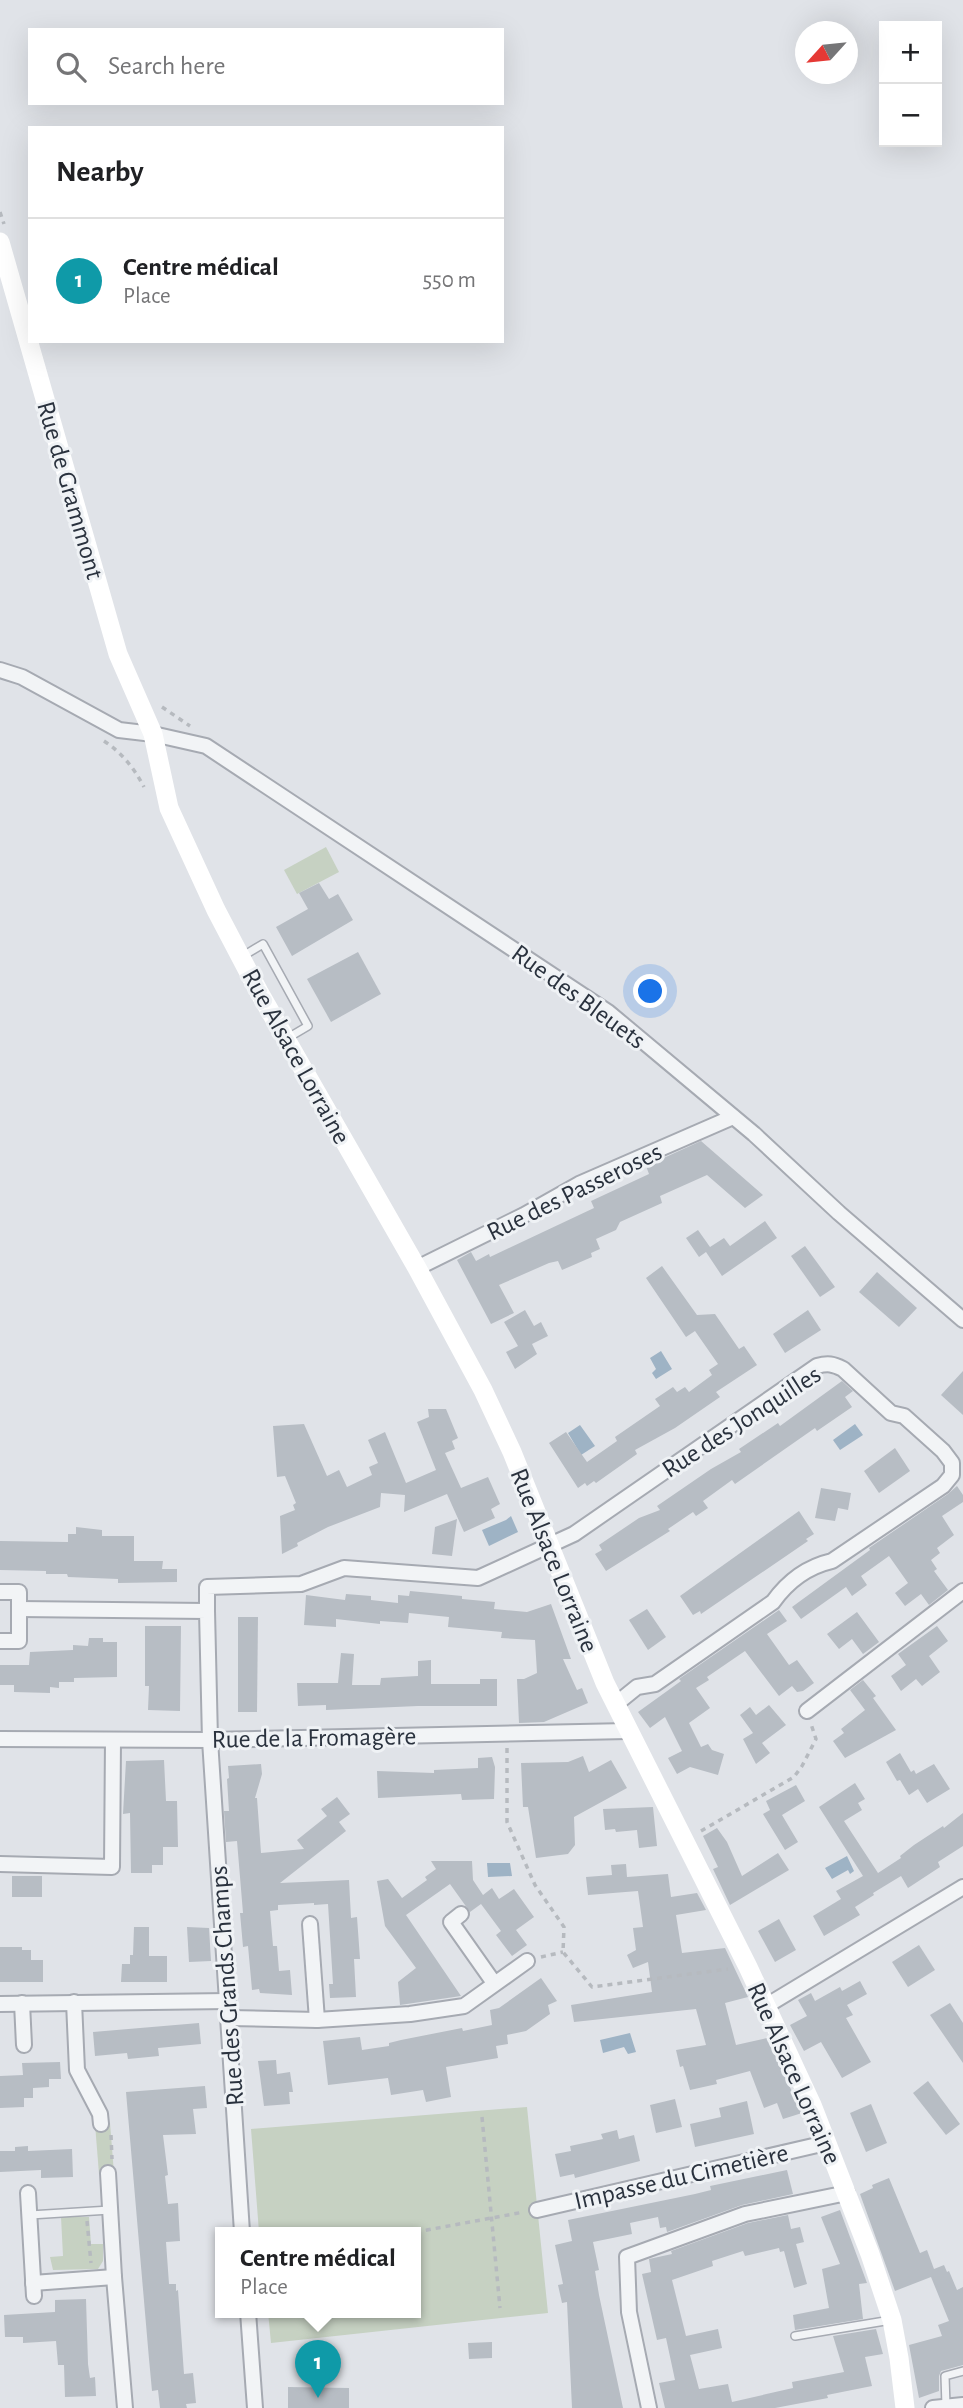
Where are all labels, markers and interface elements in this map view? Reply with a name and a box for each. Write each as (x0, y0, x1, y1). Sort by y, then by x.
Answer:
north arrow (795, 21, 858, 84)
map controls (879, 21, 942, 147)
button: + (879, 21, 942, 84)
search box (28, 28, 504, 105)
icon: search (52, 48, 90, 86)
text: Search here (108, 53, 226, 79)
button: − (879, 84, 942, 147)
text: Nearby (56, 157, 144, 187)
text: Centre médical (123, 254, 279, 280)
text: 1 (75, 269, 83, 292)
text: 550 m (422, 269, 476, 292)
text: Place (123, 285, 171, 308)
street label: Rue de Grammont (32, 398, 108, 582)
street label: Rue des Bleuets (507, 940, 650, 1054)
street label: Rue Alsace Lorraine (237, 964, 355, 1148)
your location (633, 974, 667, 1008)
street label: Rue des Passeroses (483, 1138, 666, 1245)
street label: Rue des Jonquilles (658, 1361, 826, 1483)
street label: Rue Alsace Lorraine (505, 1465, 603, 1656)
street label: Rue de la Fromagère (211, 1723, 417, 1753)
street label: Rue des Grands Champs (206, 1865, 248, 2107)
street label: Rue Alsace Lorraine (742, 1979, 846, 2168)
street label: Impasse du Cimetière (572, 2140, 791, 2214)
popup (215, 2227, 421, 2318)
text: Centre médical (240, 2245, 396, 2271)
text: Place (240, 2276, 288, 2299)
pin: 1 (295, 2340, 341, 2398)

